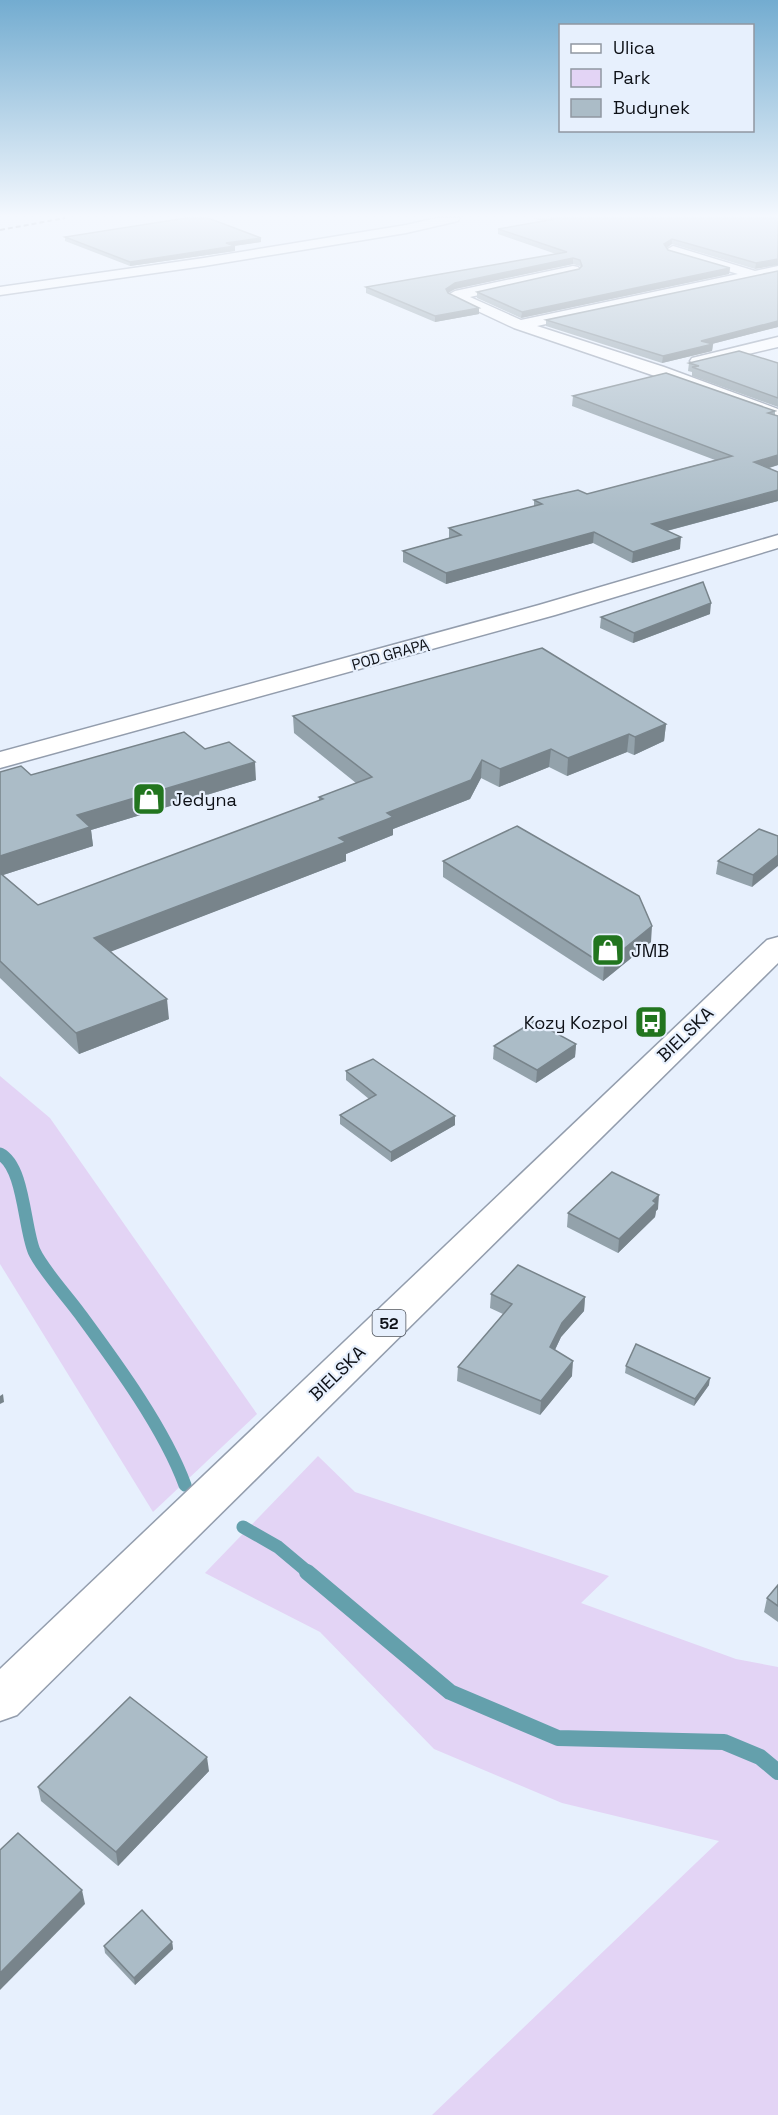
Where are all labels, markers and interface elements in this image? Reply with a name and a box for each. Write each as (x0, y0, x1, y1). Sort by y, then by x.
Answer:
legend (559, 24, 754, 132)
text: Ulica (613, 36, 655, 59)
text: Park (613, 66, 651, 89)
text: Budynek (613, 96, 690, 119)
street label: POD GRAPĄ (349, 634, 431, 674)
shop icon: Jedyna (131, 781, 167, 817)
place label: Jedyna (172, 788, 237, 811)
shop icon: JMB (590, 932, 626, 968)
place label: JMB (631, 939, 669, 962)
street label: BIELSKA (652, 1002, 718, 1066)
bus stop icon: Kozy Kozpol (633, 1004, 669, 1040)
place label: Kozy Kozpol (524, 1011, 628, 1034)
road number: 52 (372, 1310, 406, 1336)
street label: BIELSKA (304, 1341, 370, 1405)

